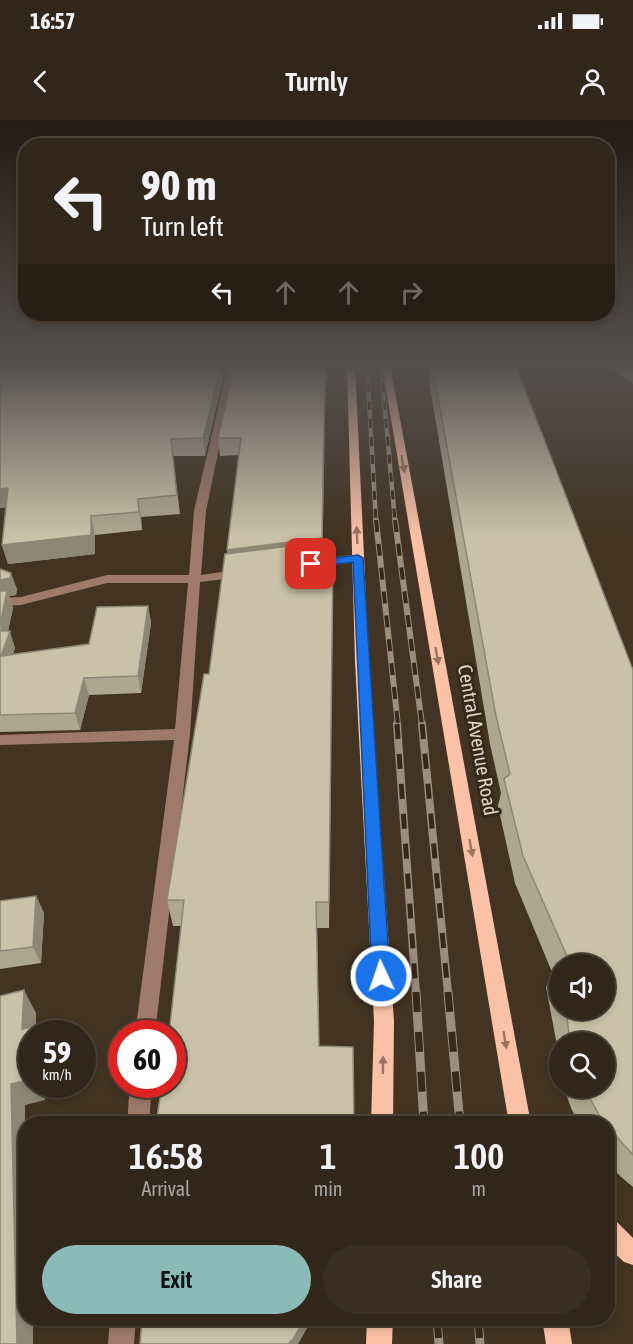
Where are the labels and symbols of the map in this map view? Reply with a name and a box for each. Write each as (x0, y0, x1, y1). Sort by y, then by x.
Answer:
one-way arrow (399, 454, 408, 473)
one-way arrow (352, 525, 362, 544)
pin (285, 538, 336, 589)
one-way arrow (433, 646, 442, 665)
street label: Central Avenue Road (454, 663, 503, 817)
one-way arrow (467, 838, 476, 857)
position arrow (349, 944, 413, 1008)
speed limit sign: 60 (108, 1020, 186, 1098)
one-way arrow (501, 1030, 510, 1049)
one-way arrow (378, 1056, 388, 1075)

